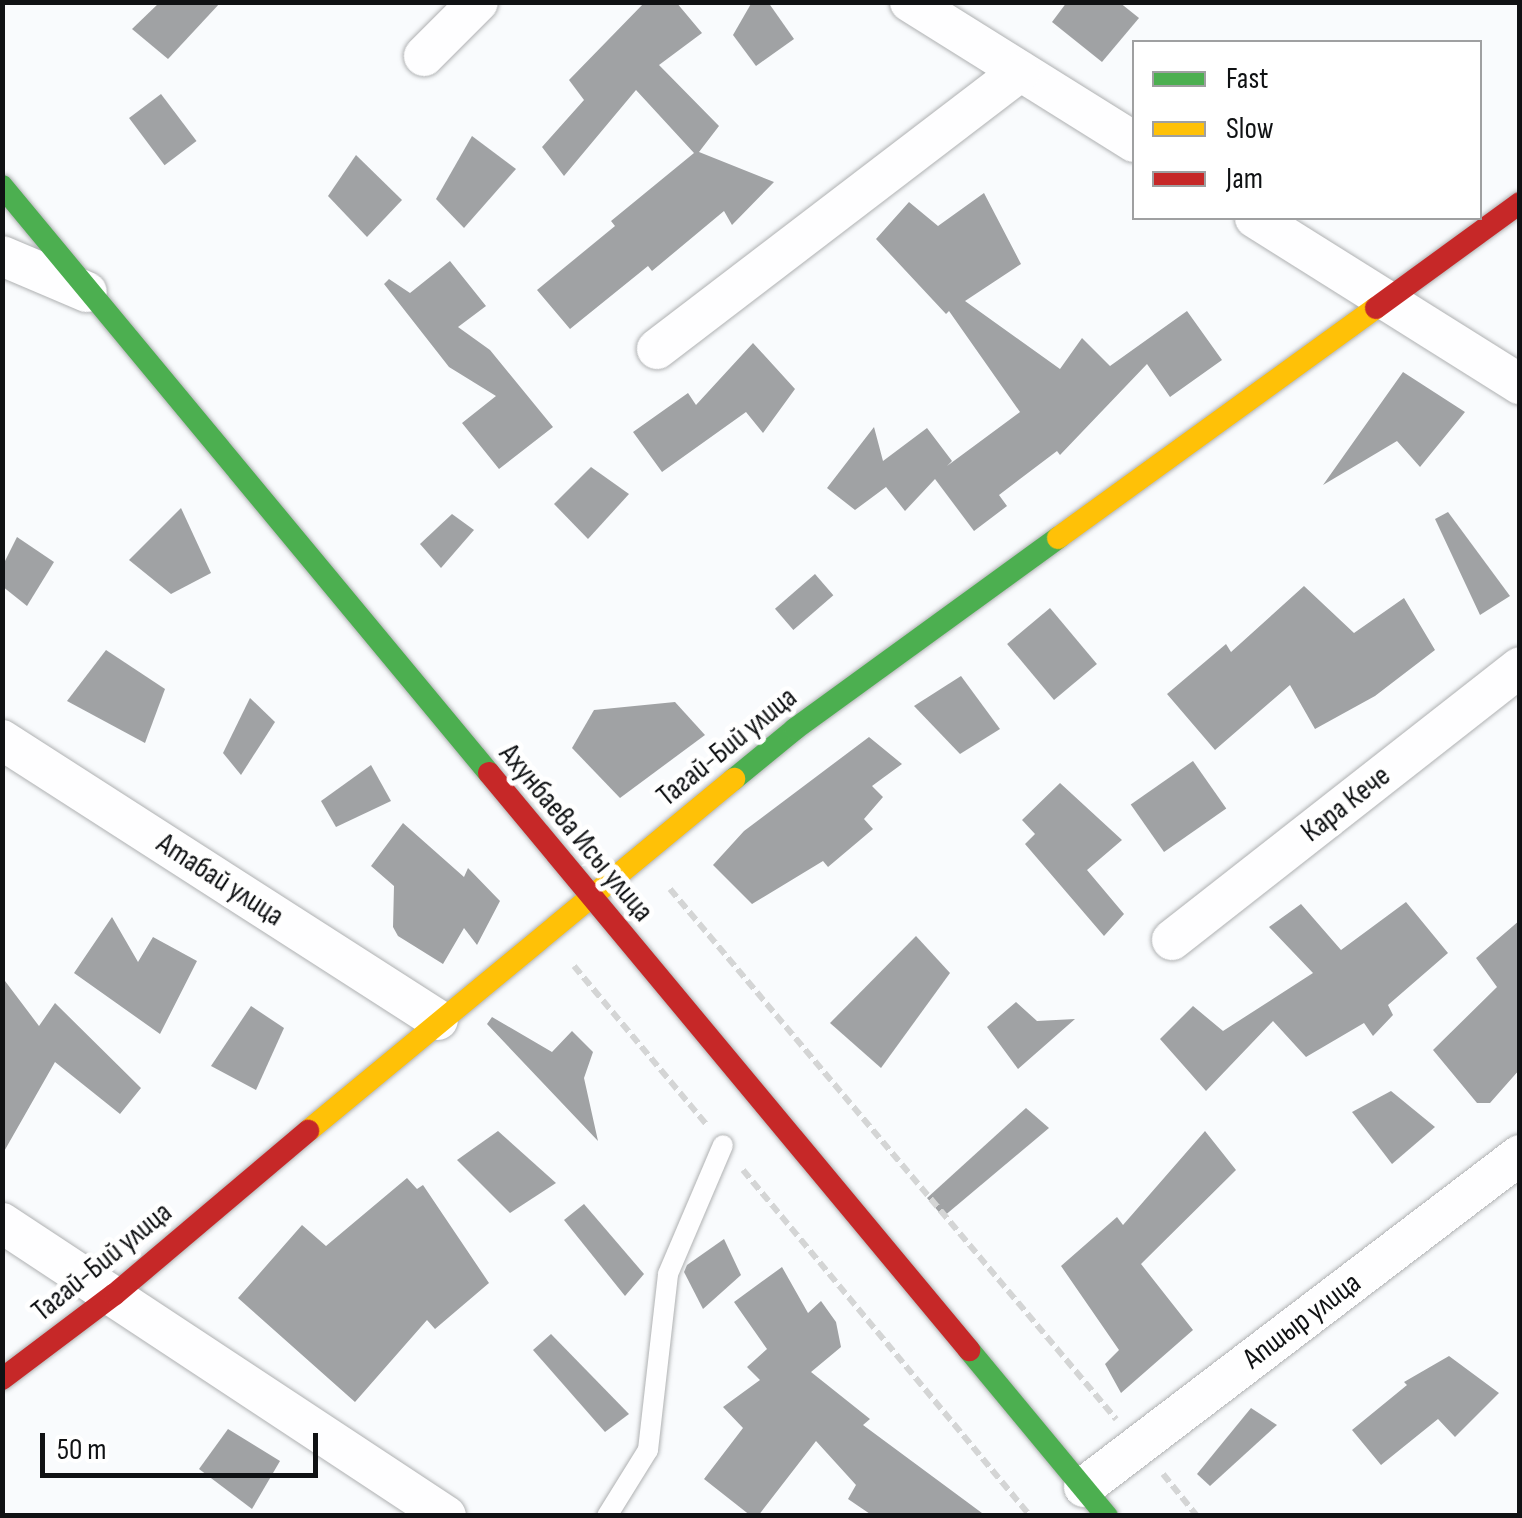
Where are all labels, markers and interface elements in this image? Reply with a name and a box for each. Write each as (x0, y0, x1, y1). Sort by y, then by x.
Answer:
legend (1132, 40, 1482, 220)
text: Fast (1226, 61, 1268, 97)
text: Slow (1226, 111, 1274, 147)
text: Jam (1226, 161, 1263, 197)
street label: Тагай-Бий улица (650, 680, 804, 814)
street label: Ахунбаева Исы улица (491, 737, 661, 929)
street label: Кара Кече (1294, 758, 1398, 850)
street label: Атабай улица (150, 826, 290, 934)
street label: Тагай-Бий улица (25, 1195, 179, 1329)
street label: Апшыр улица (1236, 1265, 1368, 1377)
scale bar (45, 1413, 322, 1475)
text: 50 m (57, 1432, 106, 1468)

